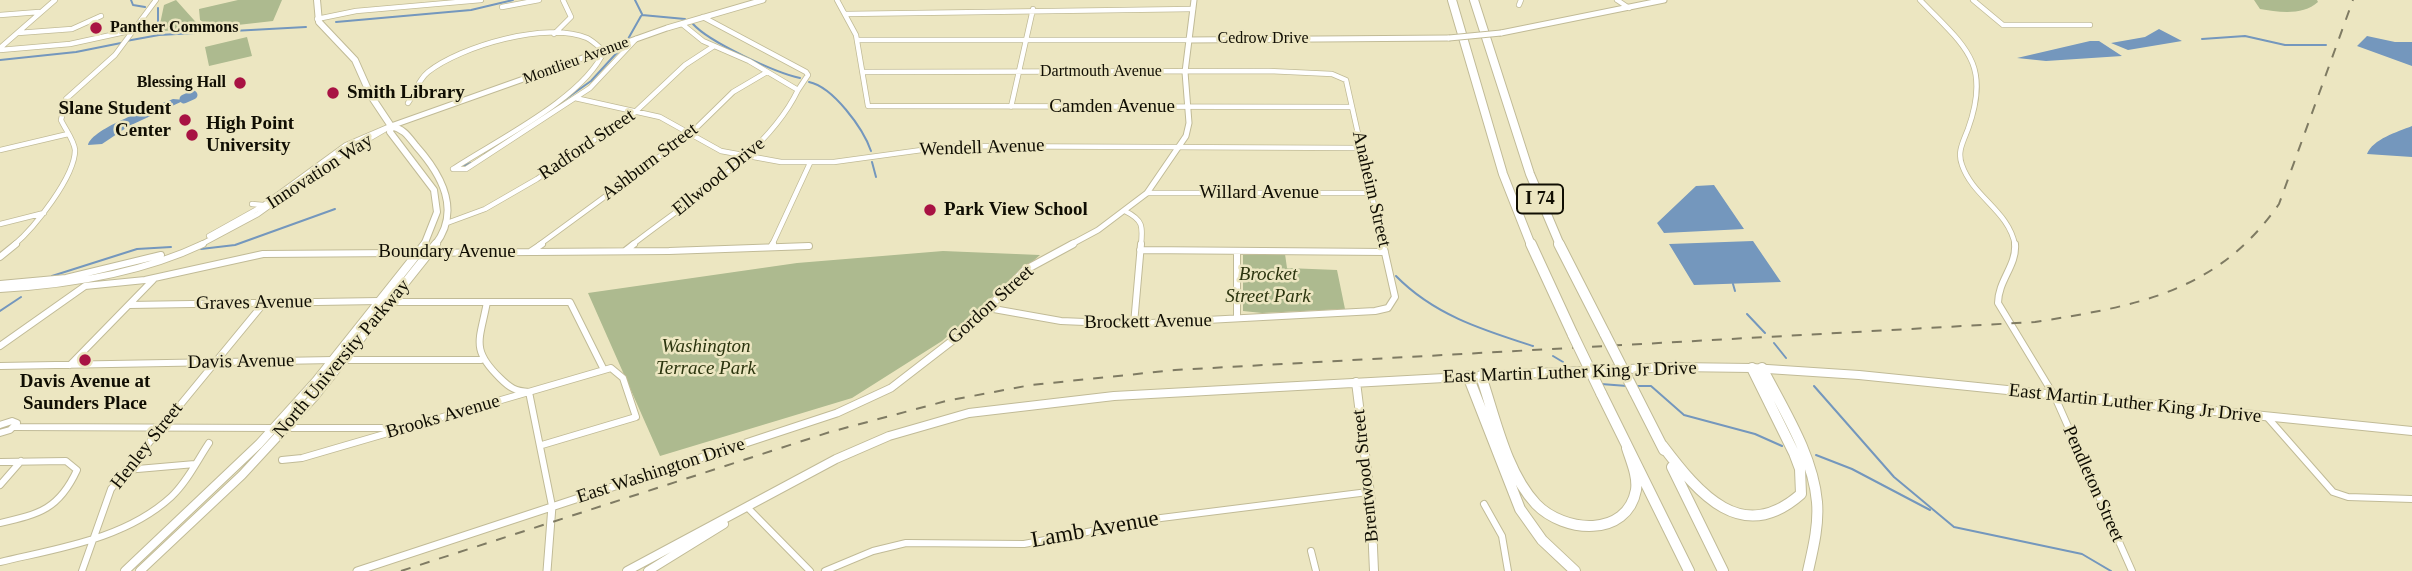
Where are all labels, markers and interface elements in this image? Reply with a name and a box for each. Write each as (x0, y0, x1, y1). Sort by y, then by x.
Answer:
place label: Panther Commons (110, 18, 238, 38)
marker: Panther Commons (88, 20, 104, 36)
street label: Cedrow Drive (1217, 29, 1309, 49)
street label: Montlieu Avenue (520, 33, 632, 89)
street label: Dartmouth Avenue (1040, 62, 1162, 82)
place label: Blessing Hall (137, 73, 226, 93)
marker: Blessing Hall (232, 75, 248, 91)
place label: Smith Library (347, 82, 465, 104)
marker: Smith Library (325, 85, 341, 101)
street label: Camden Avenue (1049, 96, 1175, 118)
place label: Slane Student Center (59, 98, 171, 142)
street label: Radford Street (534, 104, 640, 186)
marker: Slane Student Center (177, 112, 193, 128)
place label: High Point University (206, 113, 294, 157)
street label: Ashburn Street (597, 118, 703, 206)
marker: High Point University (184, 127, 200, 143)
street label: Innovation Way (263, 129, 377, 215)
street label: Anaheim Street (1347, 129, 1395, 249)
street label: Ellwood Drive (668, 133, 770, 221)
street label: Wendell Avenue (919, 134, 1045, 162)
street label: Willard Avenue (1199, 182, 1319, 204)
road number: I 74 (1517, 184, 1563, 214)
place label: Park View School (944, 199, 1088, 221)
marker: Park View School (922, 202, 938, 218)
street label: Boundary Avenue (378, 241, 516, 263)
street label: Gordon Street (944, 261, 1038, 349)
park label: Brocket Street Park (1225, 264, 1311, 308)
street label: North University Parkway (269, 275, 415, 443)
street label: Graves Avenue (196, 291, 312, 315)
street label: Brockett Avenue (1084, 309, 1212, 335)
park label: Washington Terrace Park (656, 336, 756, 380)
street label: Davis Avenue (187, 350, 295, 374)
marker: Davis Avenue at Saunders Place (77, 352, 93, 368)
street label: East Martin Luther King Jr Drive (1443, 357, 1697, 389)
place label: Davis Avenue at Saunders Place (20, 371, 150, 415)
street label: East Martin Luther King Jr Drive (2008, 379, 2262, 429)
street label: Brooks Avenue (383, 390, 503, 444)
street label: Henley Street (106, 398, 188, 494)
street label: Brentwood Street (1348, 408, 1384, 544)
street label: Pendleton Street (2057, 422, 2129, 546)
street label: East Washington Drive (574, 433, 748, 509)
street label: Lamb Avenue (1029, 505, 1161, 555)

